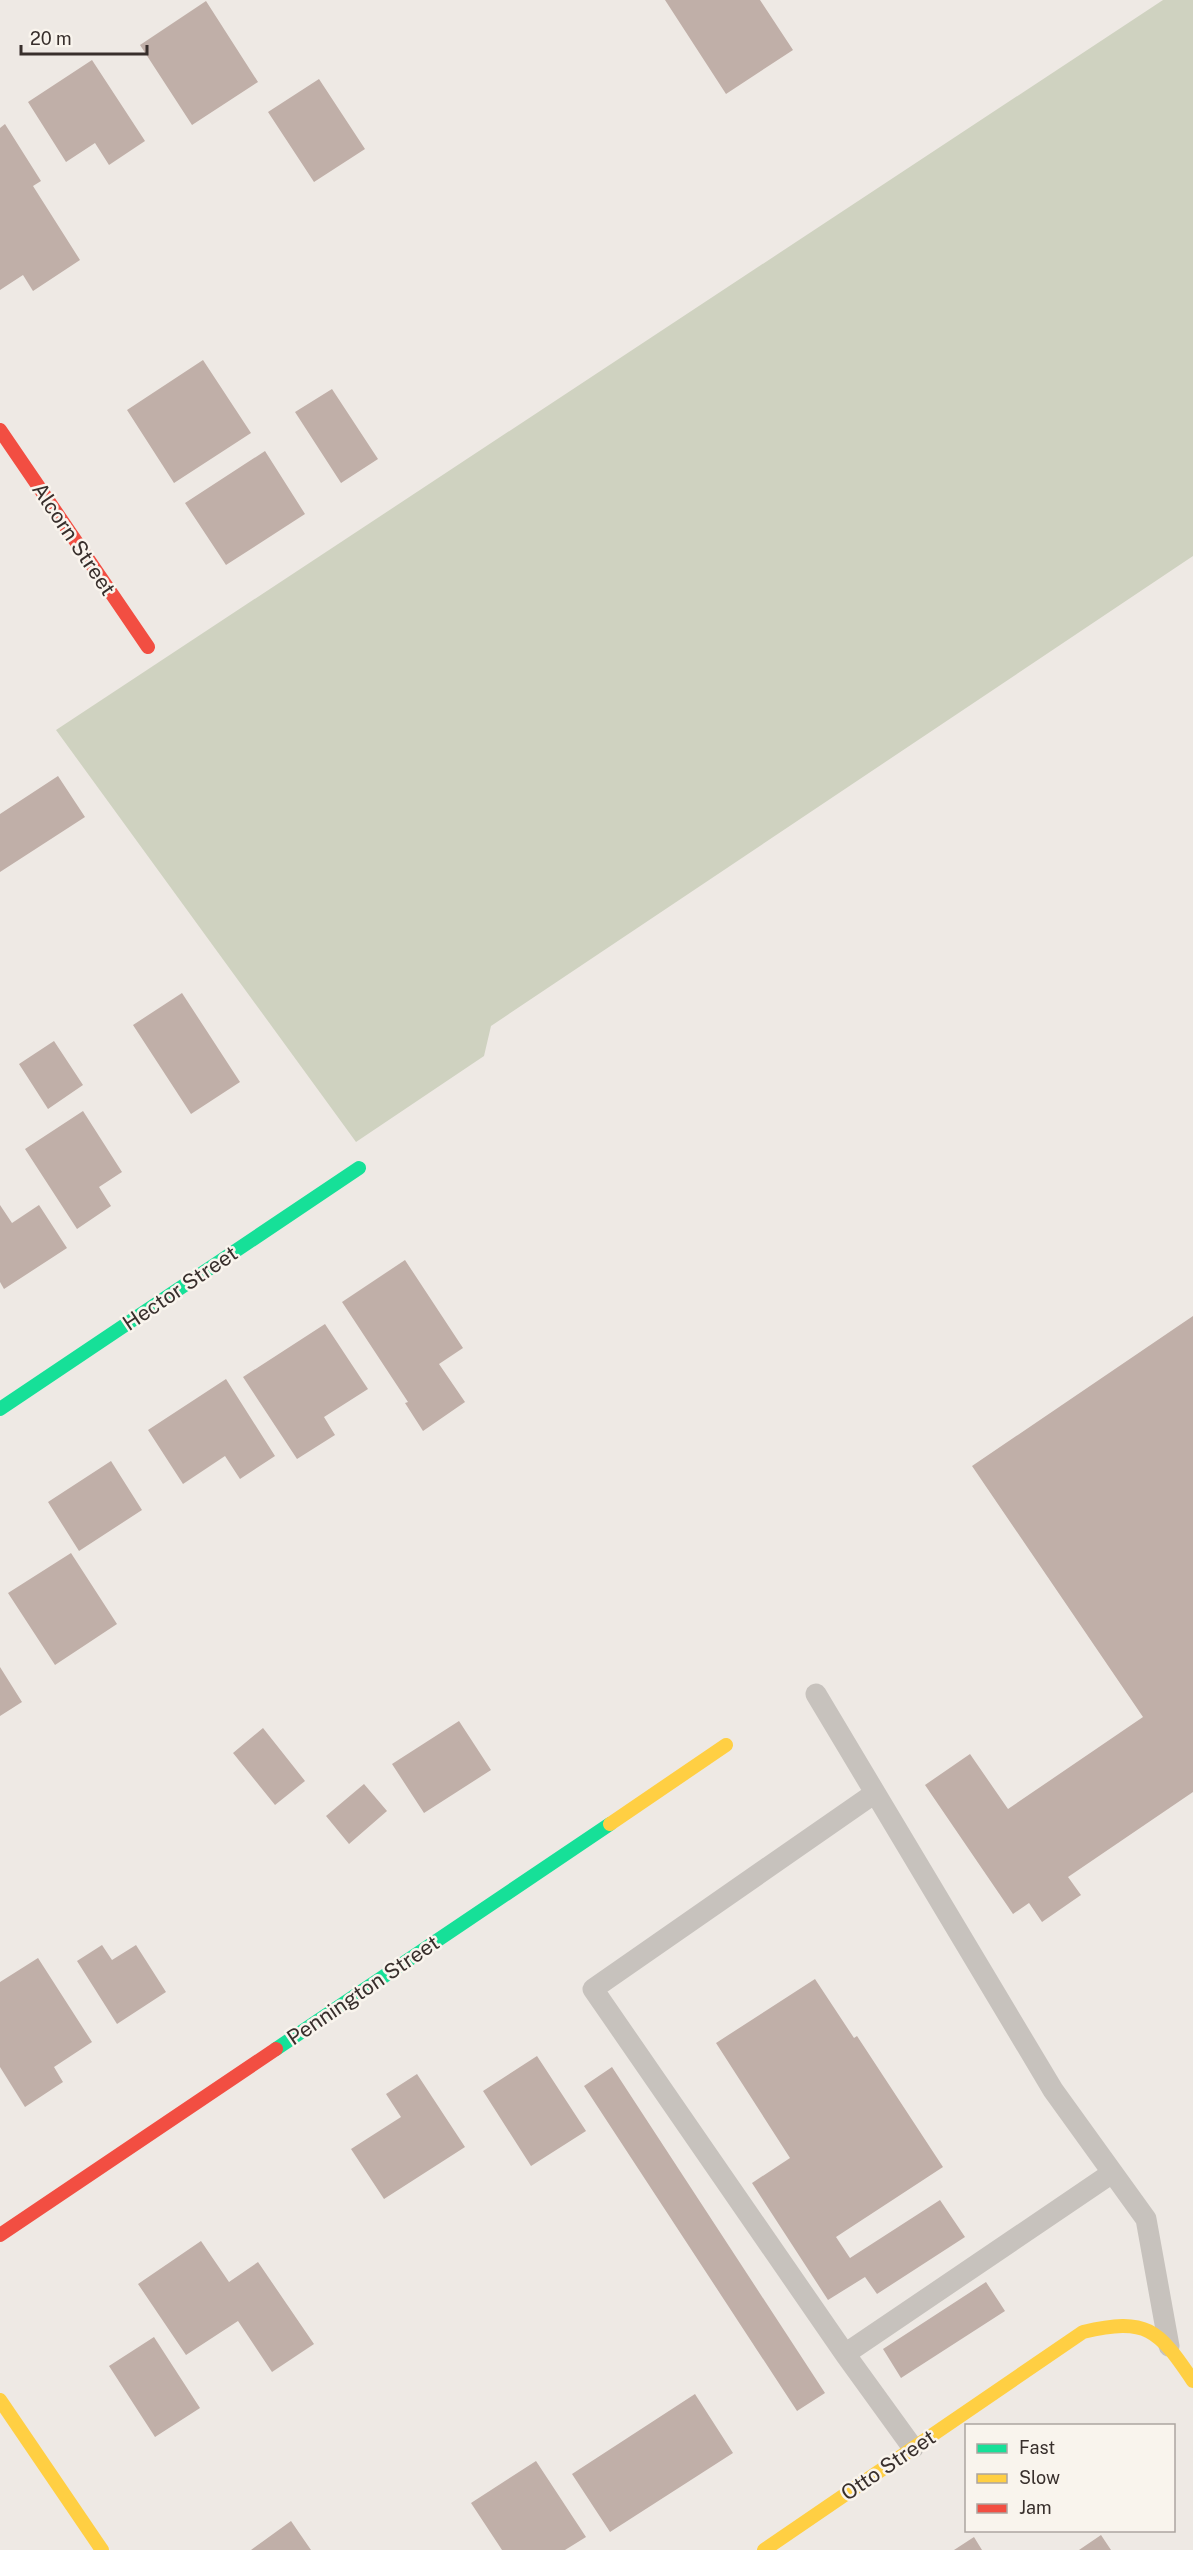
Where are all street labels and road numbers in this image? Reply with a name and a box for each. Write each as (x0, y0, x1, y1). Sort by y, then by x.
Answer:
street label: Alcorn Street (27, 478, 121, 600)
street label: Hector Street (118, 1240, 242, 1336)
street label: Pennington Street (282, 1930, 444, 2050)
street label: Otto Street (836, 2424, 940, 2506)

